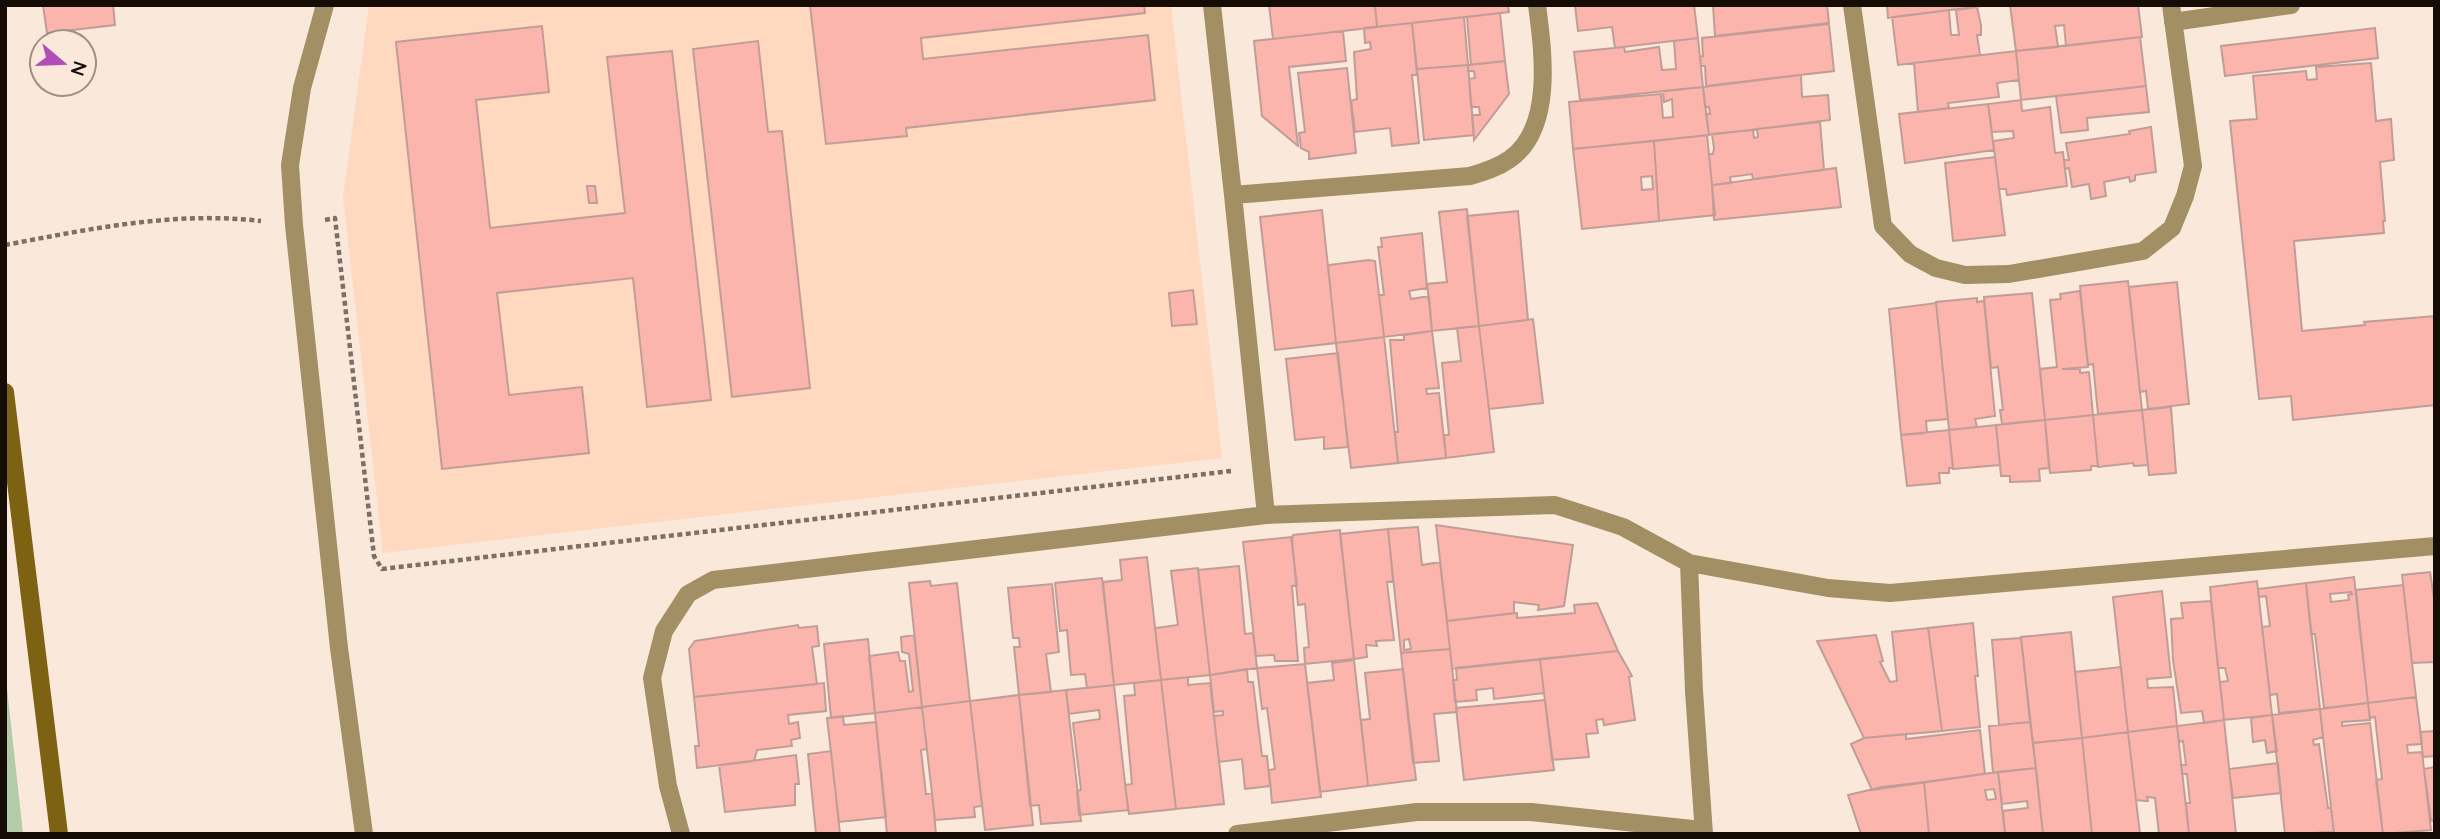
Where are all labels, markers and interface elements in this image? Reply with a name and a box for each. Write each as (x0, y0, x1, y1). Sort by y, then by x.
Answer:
north arrow (28, 28, 98, 98)
text: N (65, 58, 93, 79)

